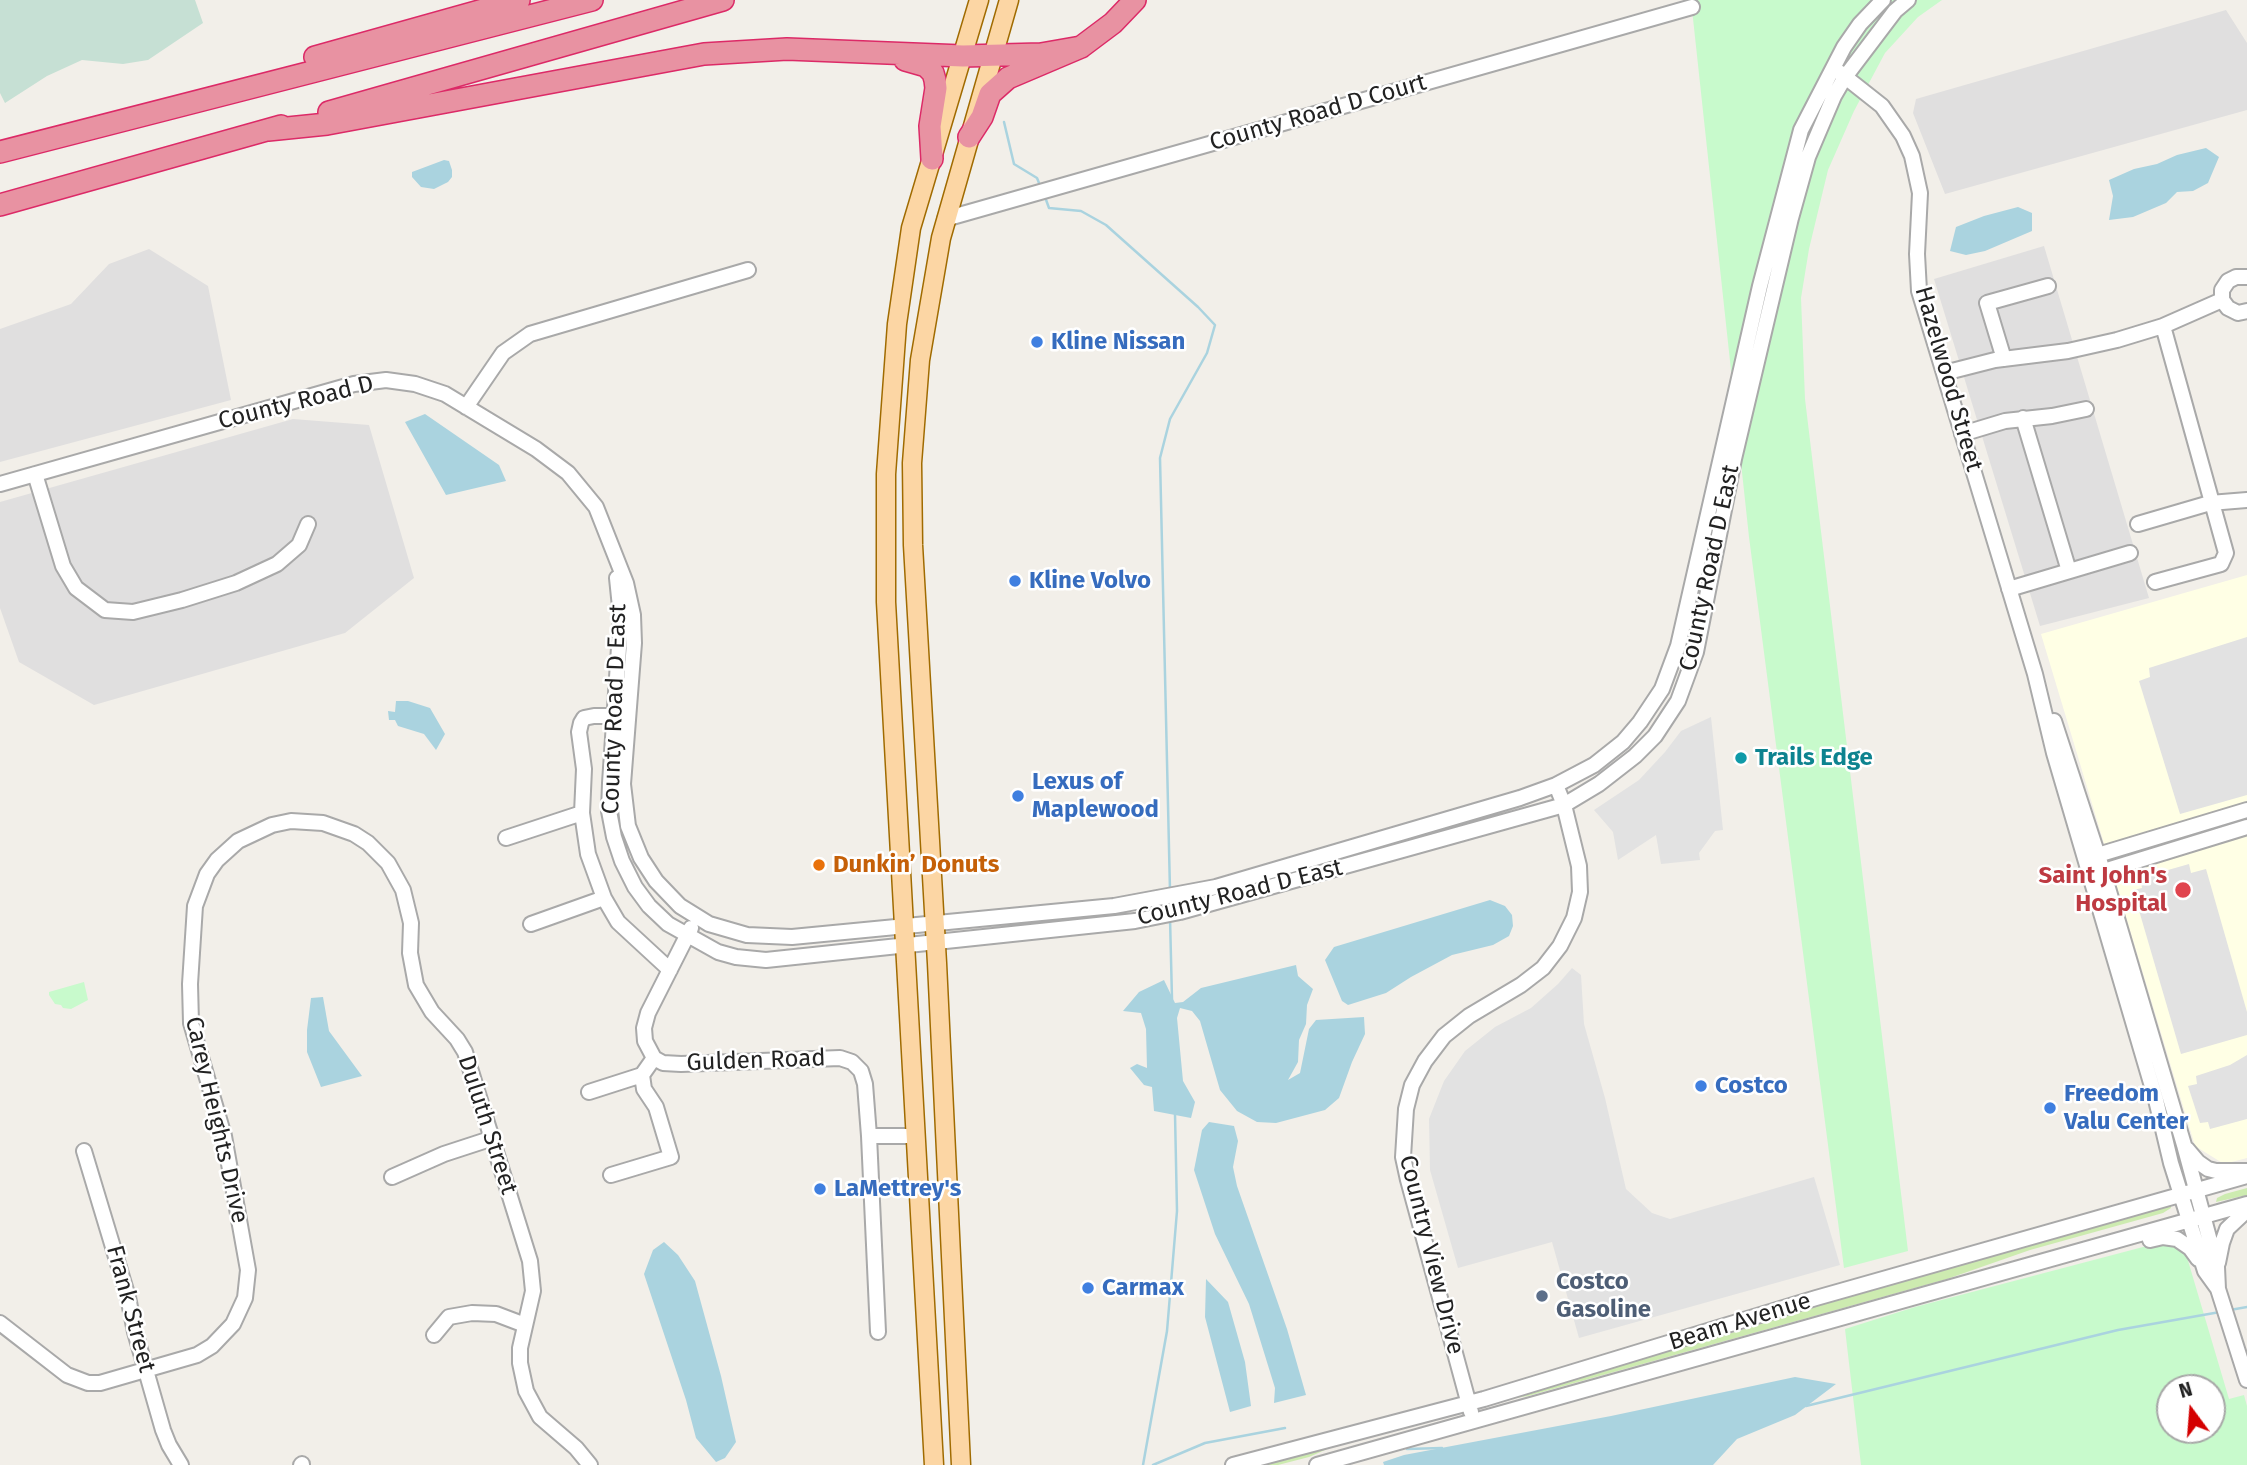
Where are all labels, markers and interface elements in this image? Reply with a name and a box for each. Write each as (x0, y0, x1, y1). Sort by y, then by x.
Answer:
street label: County Road D Court (1206, 68, 1430, 158)
street label: Hazelwood Street (1908, 283, 1988, 475)
place label: Kline Nissan (1051, 328, 1185, 356)
marker: Kline Nissan (1029, 334, 1045, 350)
street label: County Road D (215, 370, 377, 436)
street label: County Road D East (1674, 462, 1746, 674)
place label: Kline Volvo (1029, 567, 1151, 595)
marker: Kline Volvo (1007, 573, 1023, 589)
street label: County Road D East (597, 603, 633, 815)
place label: Trails Edge (1755, 744, 1873, 772)
marker: Trails Edge (1733, 750, 1749, 766)
place label: Lexus of Maplewood (1032, 768, 1159, 824)
marker: Lexus of Maplewood (1010, 788, 1026, 804)
place label: Dunkin’ Donuts (833, 851, 999, 879)
street label: County Road D East (1134, 854, 1346, 932)
marker: Dunkin’ Donuts (811, 857, 827, 873)
place label: Saint John's Hospital (2038, 862, 2167, 918)
marker: Saint John's Hospital (2173, 880, 2193, 900)
street label: Carey Heights Drive (178, 1014, 254, 1226)
street label: Gulden Road (686, 1044, 826, 1078)
street label: Duluth Street (451, 1052, 523, 1198)
place label: Costco (1715, 1072, 1788, 1100)
marker: Costco (1693, 1078, 1709, 1094)
place label: Freedom Valu Center (2064, 1080, 2188, 1136)
marker: Freedom Valu Center (2042, 1100, 2058, 1116)
street label: Country View Drive (1392, 1152, 1470, 1358)
place label: LaMettrey's (834, 1175, 961, 1203)
marker: LaMettrey's (812, 1181, 828, 1197)
street label: Frank Street (99, 1242, 161, 1376)
place label: Costco Gasoline (1556, 1268, 1651, 1324)
place label: Carmax (1102, 1274, 1184, 1302)
marker: Carmax (1080, 1280, 1096, 1296)
street label: Beam Avenue (1665, 1287, 1815, 1357)
marker: Costco Gasoline (1534, 1288, 1550, 1304)
north arrow (2156, 1374, 2226, 1444)
text: N (2176, 1377, 2195, 1403)

